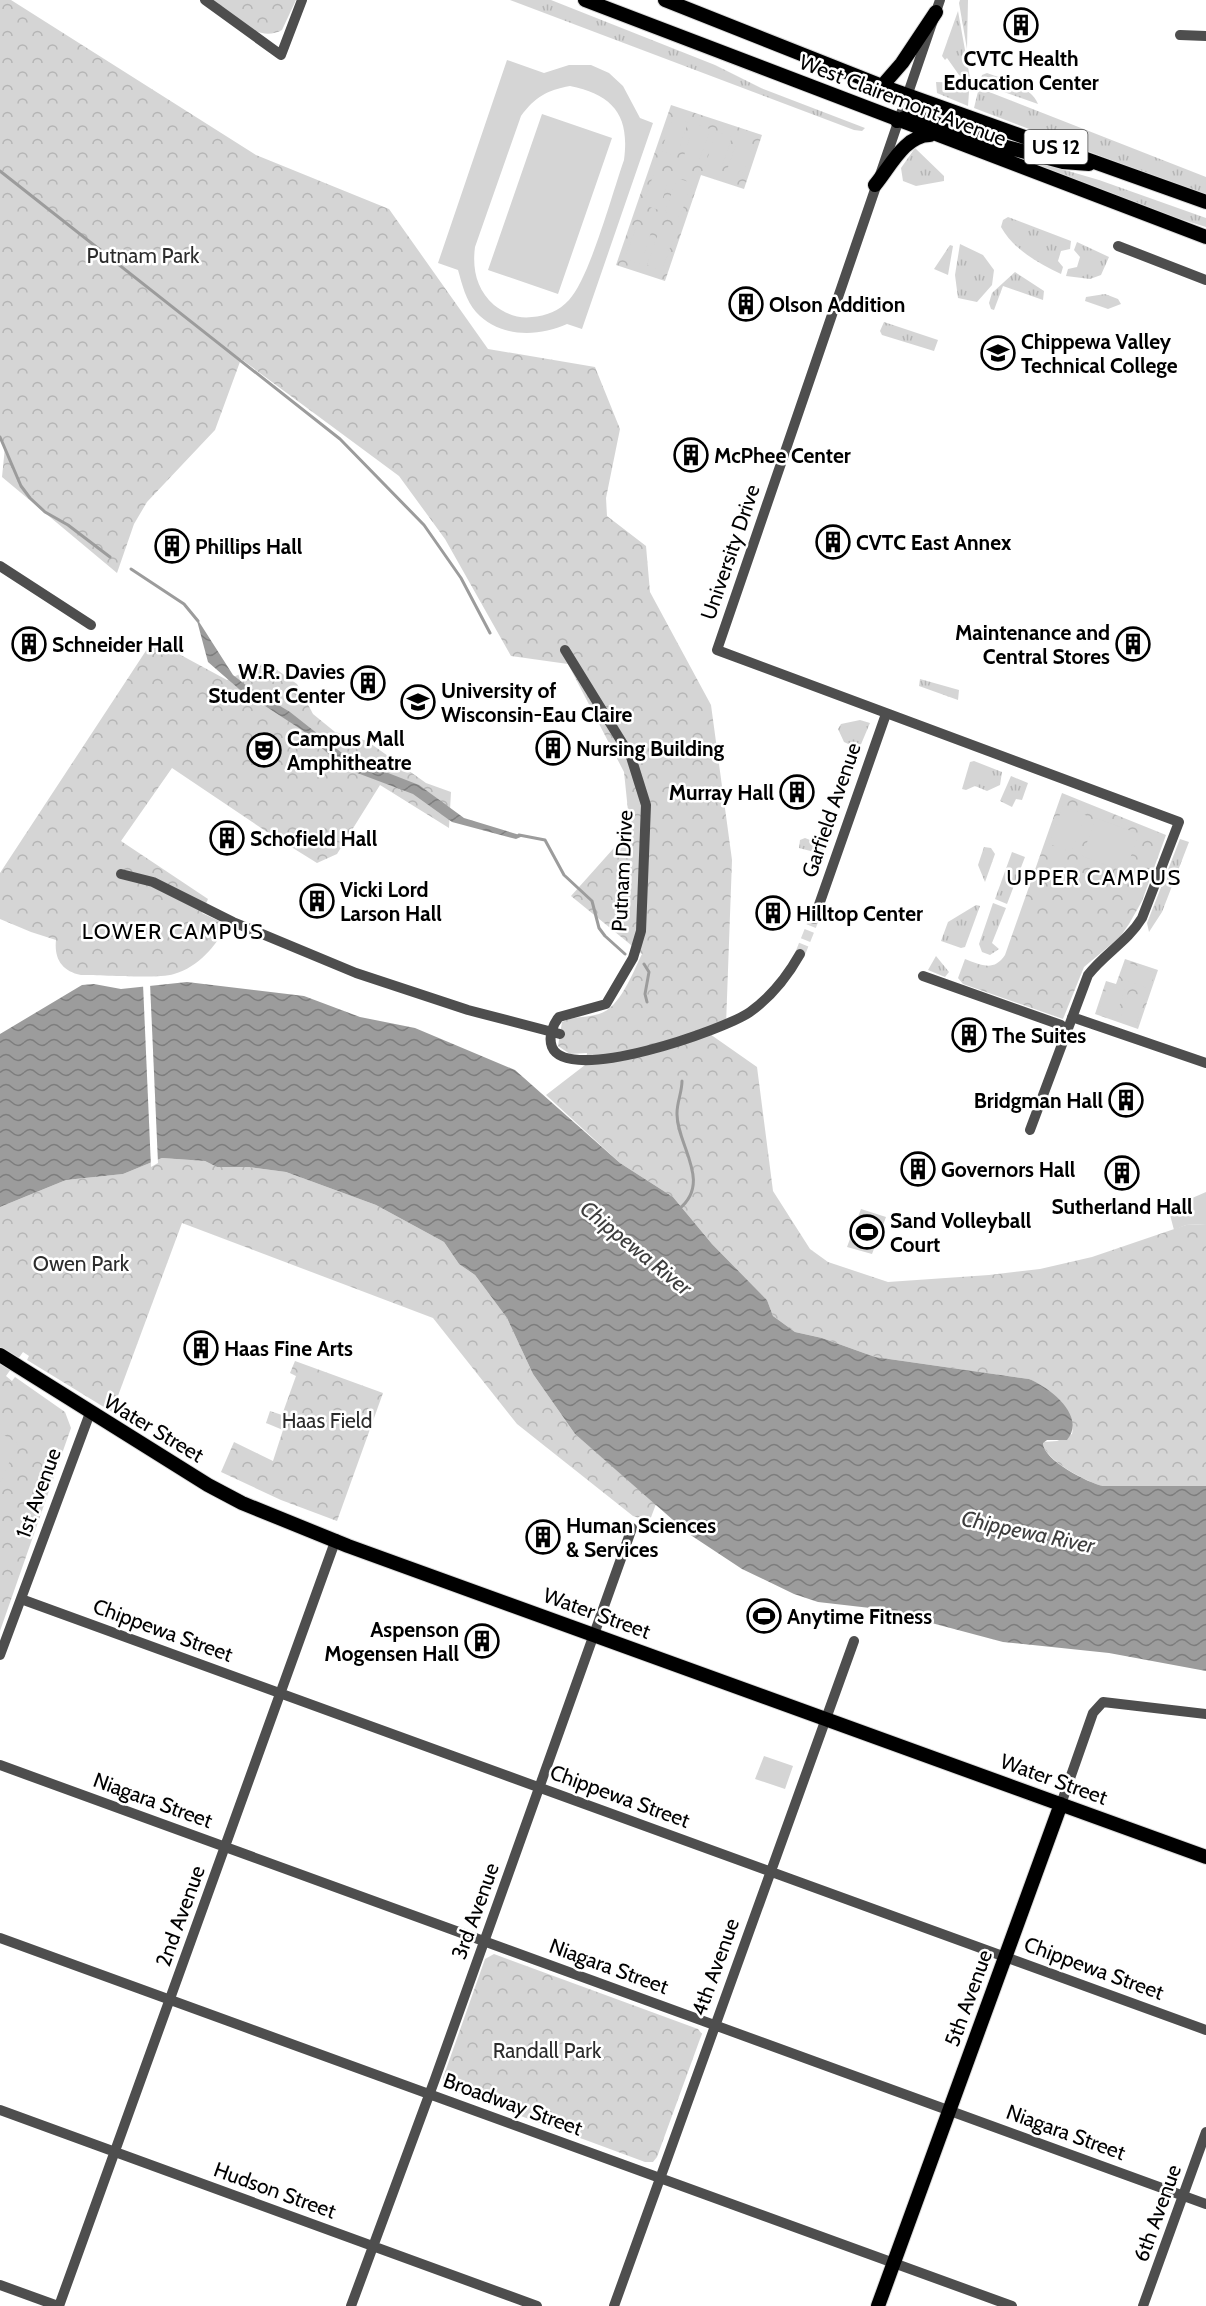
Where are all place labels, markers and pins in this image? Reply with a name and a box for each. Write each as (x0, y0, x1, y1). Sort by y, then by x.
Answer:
building icon: CVTC Health Education Center (1003, 7, 1039, 43)
place label: CVTC Health Education Center (943, 46, 1099, 95)
building icon: Olson Addition (728, 286, 764, 322)
place label: Olson Addition (769, 292, 905, 317)
place label: Chippewa Valley Technical College (1021, 329, 1178, 378)
school or university icon: Chippewa Valley Technical College (980, 335, 1016, 371)
building icon: McPhee Center (673, 437, 709, 473)
place label: McPhee Center (714, 443, 851, 468)
building icon: CVTC East Annex (815, 524, 851, 560)
building icon: Phillips Hall (154, 528, 190, 564)
place label: CVTC East Annex (856, 530, 1012, 555)
place label: Phillips Hall (195, 534, 303, 559)
place label: Maintenance and Central Stores (955, 620, 1110, 669)
building icon: Schneider Hall (11, 626, 47, 662)
building icon: Maintenance and Central Stores (1115, 626, 1151, 662)
place label: Schneider Hall (52, 632, 184, 657)
place label: W.R. Davies Student Center (208, 659, 345, 708)
building icon: W.R. Davies Student Center (350, 665, 386, 701)
place label: University of Wisconsin-Eau Claire (441, 678, 633, 727)
school or university icon: University of Wisconsin-Eau Claire (400, 684, 436, 720)
place label: Campus Mall Amphitheatre (287, 726, 412, 775)
building icon: Nursing Building (535, 730, 571, 766)
theatre icon: Campus Mall Amphitheatre (246, 732, 282, 768)
place label: Nursing Building (576, 736, 725, 761)
building icon: Murray Hall (779, 774, 815, 810)
place label: Murray Hall (669, 780, 774, 805)
building icon: Schofield Hall (209, 820, 245, 856)
place label: Schofield Hall (250, 826, 378, 851)
place label: Vicki Lord Larson Hall (340, 877, 442, 926)
building icon: Vicki Lord Larson Hall (299, 883, 335, 919)
building icon: Hilltop Center (755, 895, 791, 931)
place label: Hilltop Center (796, 901, 923, 926)
building icon: The Suites (951, 1017, 987, 1053)
place label: The Suites (992, 1023, 1086, 1048)
building icon: Bridgman Hall (1108, 1082, 1144, 1118)
place label: Bridgman Hall (974, 1088, 1103, 1113)
building icon: Governors Hall (900, 1151, 936, 1187)
building icon: Sutherland Hall (1104, 1155, 1140, 1191)
place label: Governors Hall (941, 1157, 1076, 1182)
place label: Sutherland Hall (1051, 1194, 1193, 1219)
place label: Sand Volleyball Court (890, 1208, 1032, 1257)
sports icon: Sand Volleyball Court (849, 1214, 885, 1250)
building icon: Haas Fine Arts (183, 1330, 219, 1366)
place label: Haas Fine Arts (224, 1336, 353, 1361)
place label: Human Sciences & Services (566, 1513, 716, 1562)
building icon: Human Sciences & Services (525, 1519, 561, 1555)
sports icon: Anytime Fitness (746, 1598, 782, 1634)
place label: Anytime Fitness (787, 1604, 932, 1629)
place label: Aspenson Mogensen Hall (324, 1617, 459, 1666)
building icon: Aspenson Mogensen Hall (464, 1623, 500, 1659)

